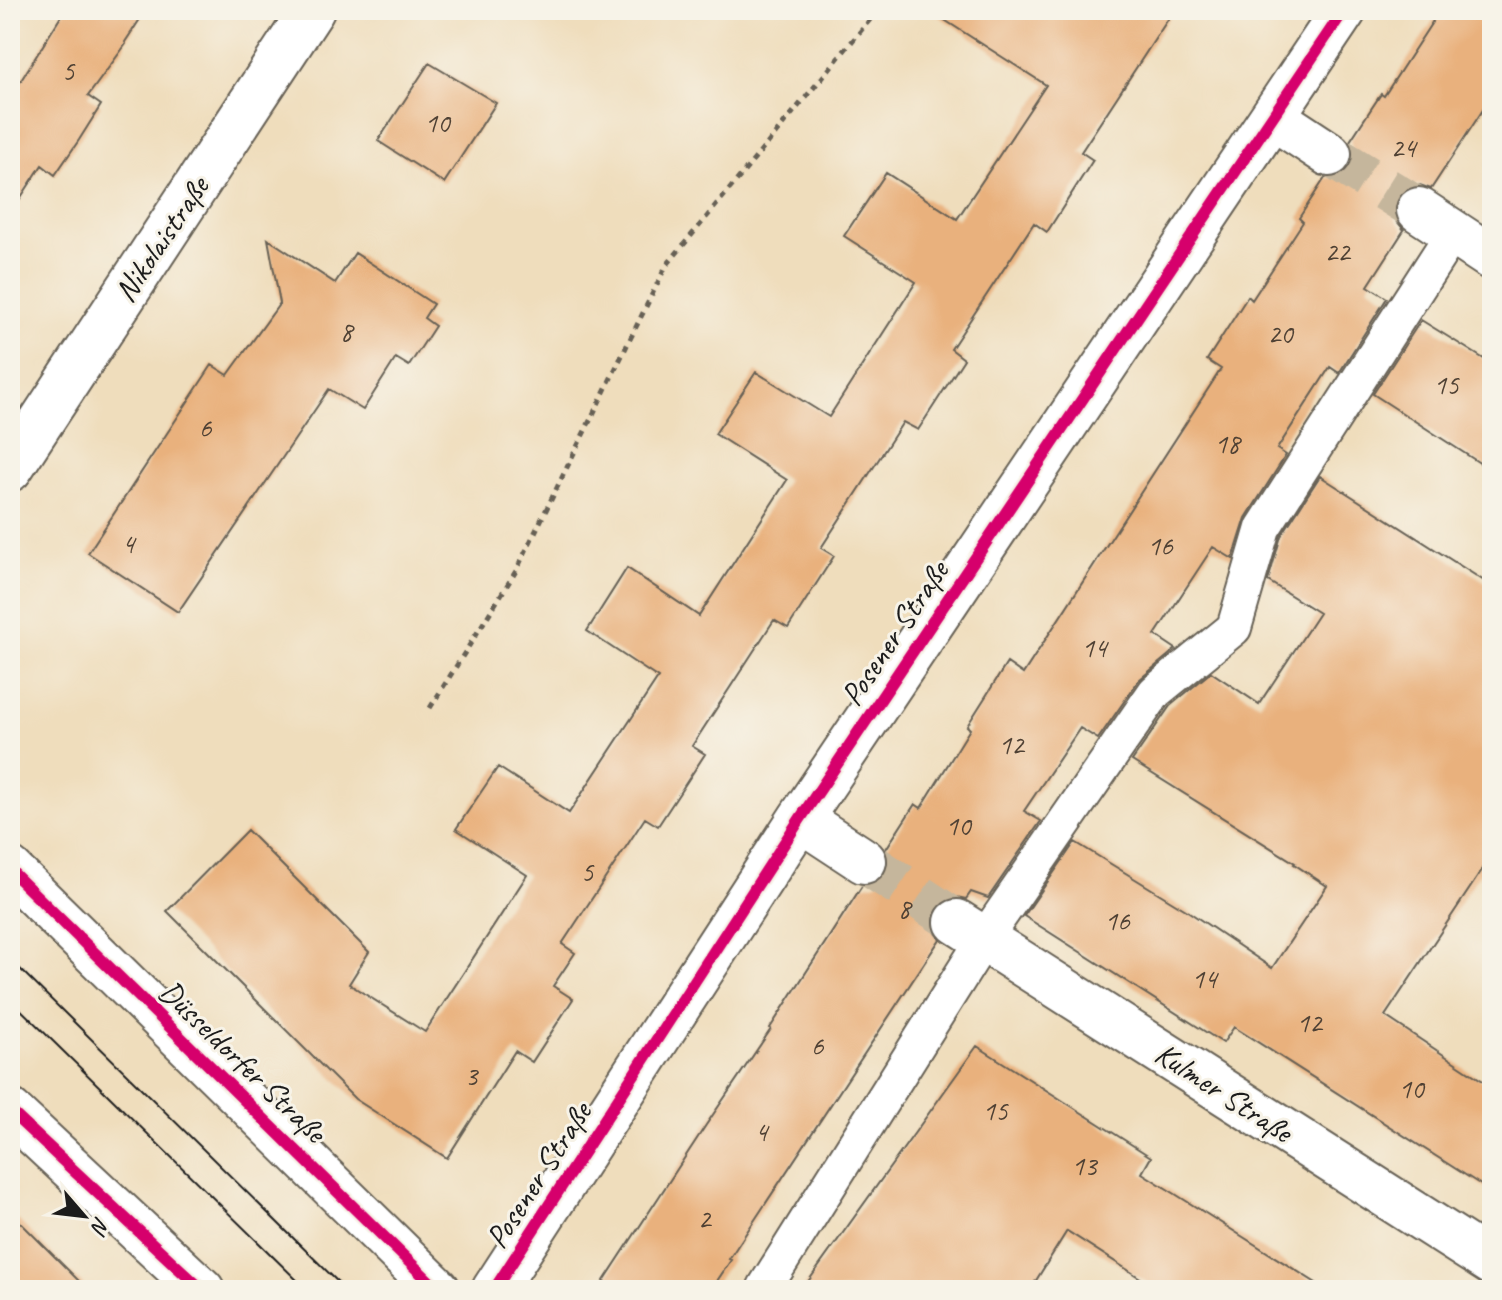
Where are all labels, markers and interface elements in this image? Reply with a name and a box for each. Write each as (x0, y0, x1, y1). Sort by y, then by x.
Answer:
house number: 5 (62, 53, 76, 88)
house number: 10 (424, 105, 452, 140)
house number: 24 (1390, 130, 1418, 165)
street label: Nikolaistraße (105, 167, 220, 310)
house number: 22 (1324, 234, 1352, 269)
house number: 8 (340, 314, 355, 349)
house number: 20 (1267, 316, 1295, 351)
house number: 15 (1433, 367, 1460, 402)
house number: 6 (199, 410, 213, 445)
house number: 18 (1214, 426, 1242, 461)
house number: 4 (122, 526, 137, 561)
house number: 16 (1147, 528, 1174, 563)
street label: Posener Straße (831, 551, 959, 714)
house number: 14 (1081, 630, 1109, 665)
house number: 12 (998, 727, 1026, 762)
house number: 10 (945, 808, 973, 843)
house number: 5 (581, 854, 595, 889)
house number: 8 (898, 891, 913, 926)
house number: 16 (1104, 903, 1131, 938)
house number: 14 (1191, 961, 1219, 996)
street label: Düsseldorfer Straße (150, 971, 337, 1153)
house number: 12 (1296, 1005, 1324, 1040)
house number: 6 (811, 1028, 825, 1063)
street label: Kulmer Straße (1147, 1033, 1302, 1153)
house number: 3 (465, 1058, 480, 1093)
house number: 10 (1398, 1071, 1426, 1106)
street label: Posener Straße (476, 1092, 602, 1256)
house number: 15 (982, 1093, 1009, 1128)
house number: 4 (755, 1114, 770, 1149)
house number: 13 (1071, 1148, 1099, 1183)
north arrow (44, 1176, 124, 1256)
house number: 2 (698, 1201, 713, 1236)
text: N (84, 1212, 116, 1240)

